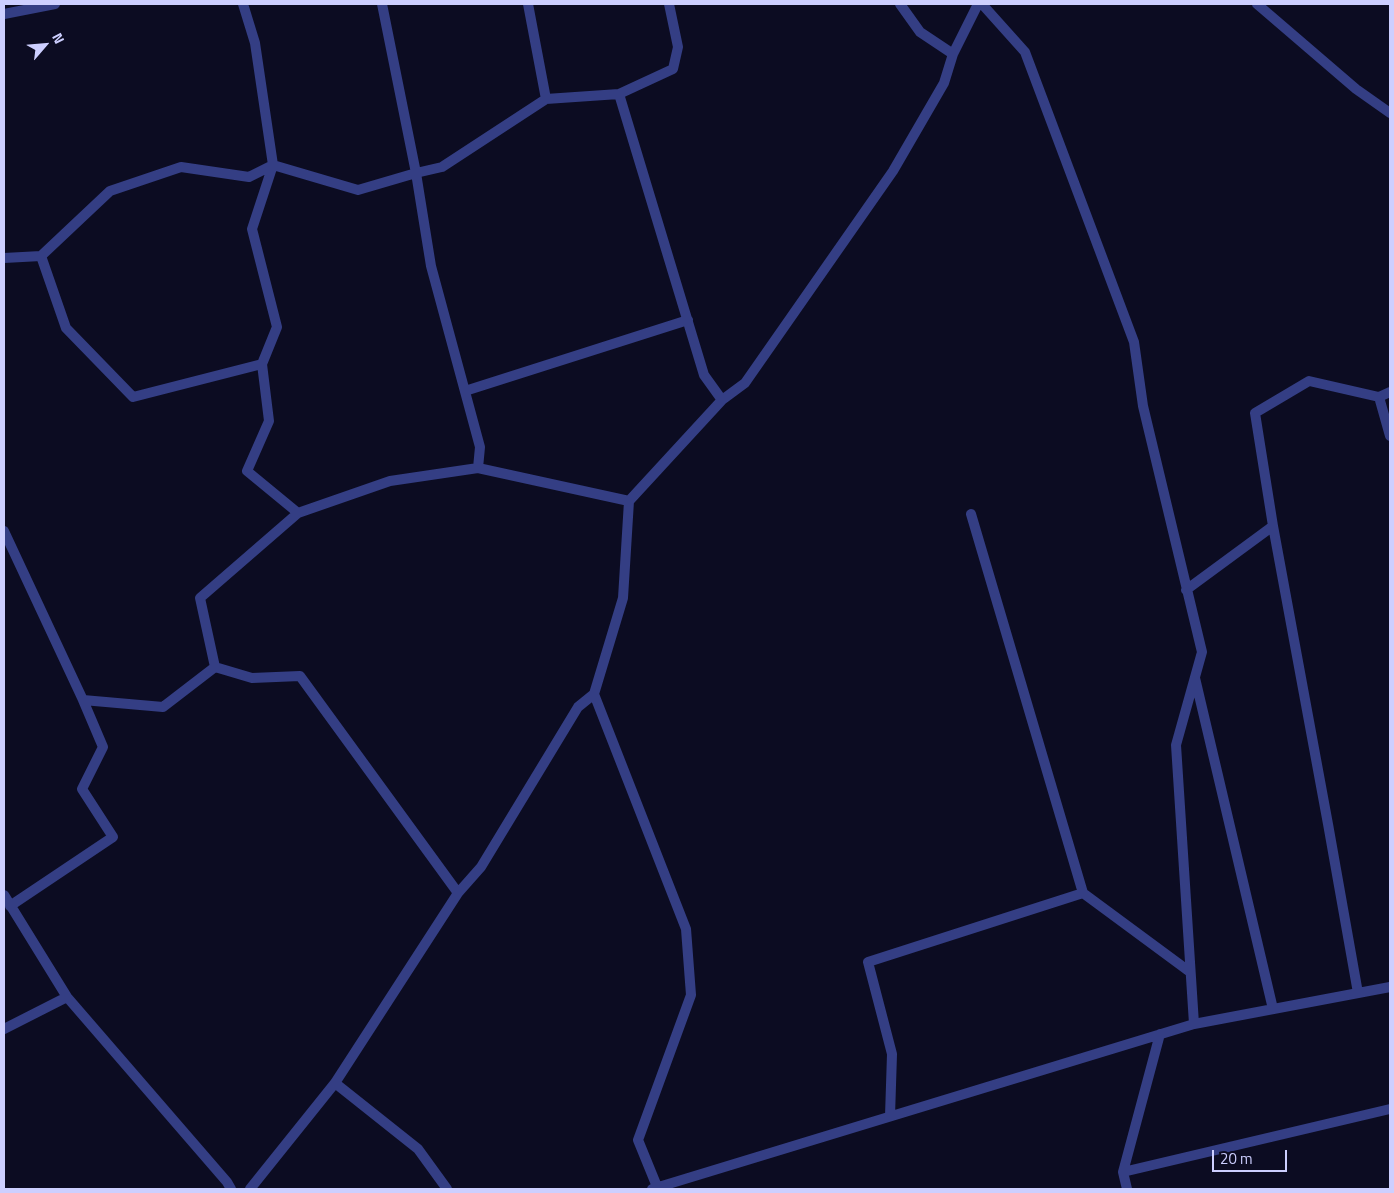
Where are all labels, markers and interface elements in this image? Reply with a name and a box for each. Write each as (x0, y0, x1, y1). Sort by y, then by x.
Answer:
north arrow (20, 20, 70, 70)
text: N (47, 29, 70, 47)
scale bar (1214, 1140, 1289, 1172)
text: 20 m (1220, 1147, 1253, 1170)

